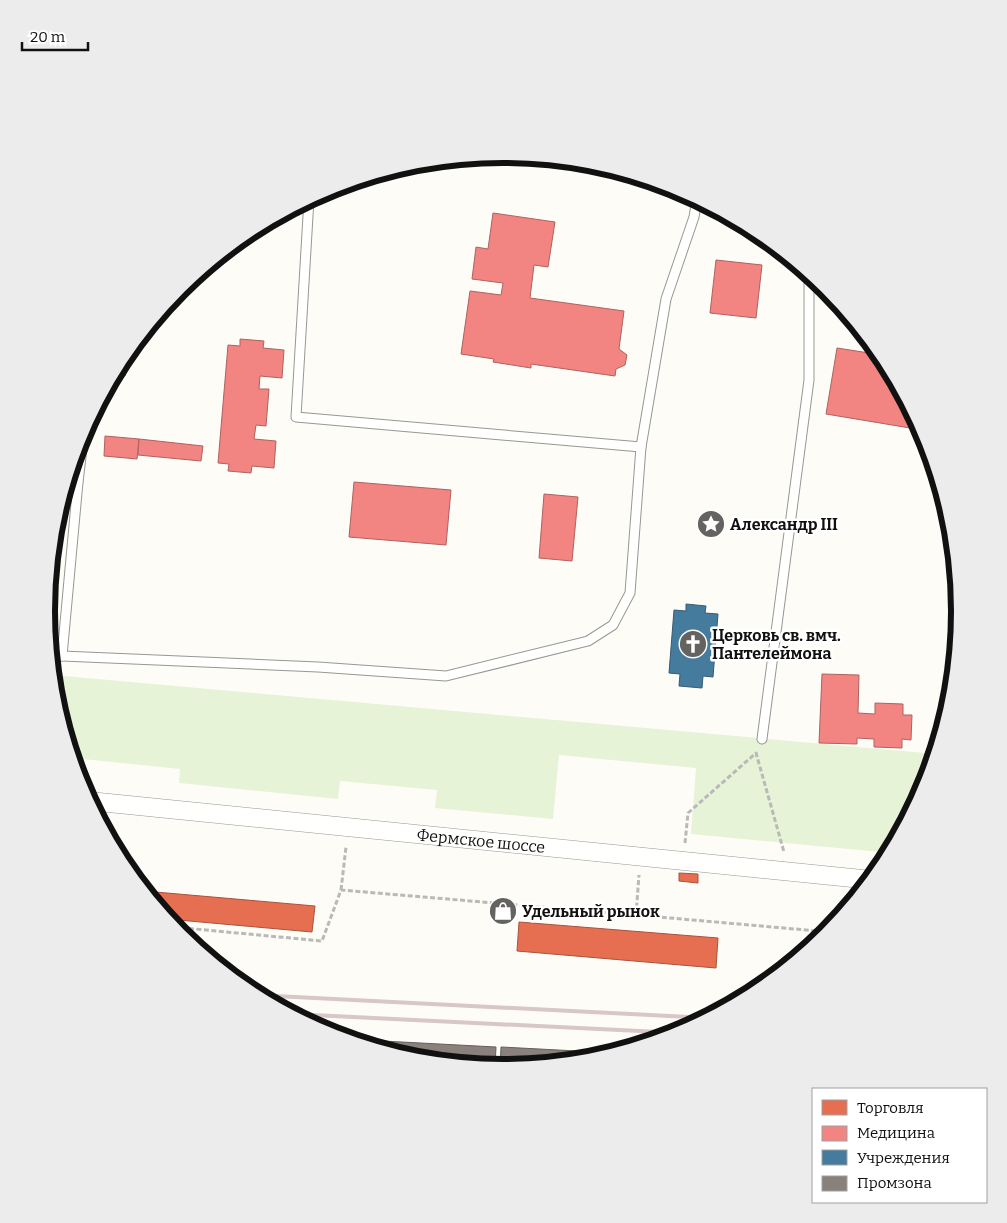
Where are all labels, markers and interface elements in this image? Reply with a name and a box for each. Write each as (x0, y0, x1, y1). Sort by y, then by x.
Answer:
scale bar (22, 20, 89, 52)
text: 20 m (30, 28, 66, 46)
place icon: Александр III (696, 509, 726, 539)
place label: Александр III (730, 515, 838, 534)
place label: Церковь св. вмч. Пантелеймона (712, 626, 841, 663)
church icon: Церковь св. вмч. Пантелеймона (678, 629, 708, 659)
street label: Фермское шоссе (416, 825, 546, 856)
shop icon: Удельный рынок (488, 896, 518, 926)
place label: Удельный рынок (522, 902, 660, 921)
legend (812, 1088, 987, 1203)
text: Торговля (857, 1099, 924, 1117)
text: Медицина (857, 1124, 935, 1142)
text: Учреждения (857, 1149, 950, 1167)
text: Промзона (857, 1174, 932, 1192)

